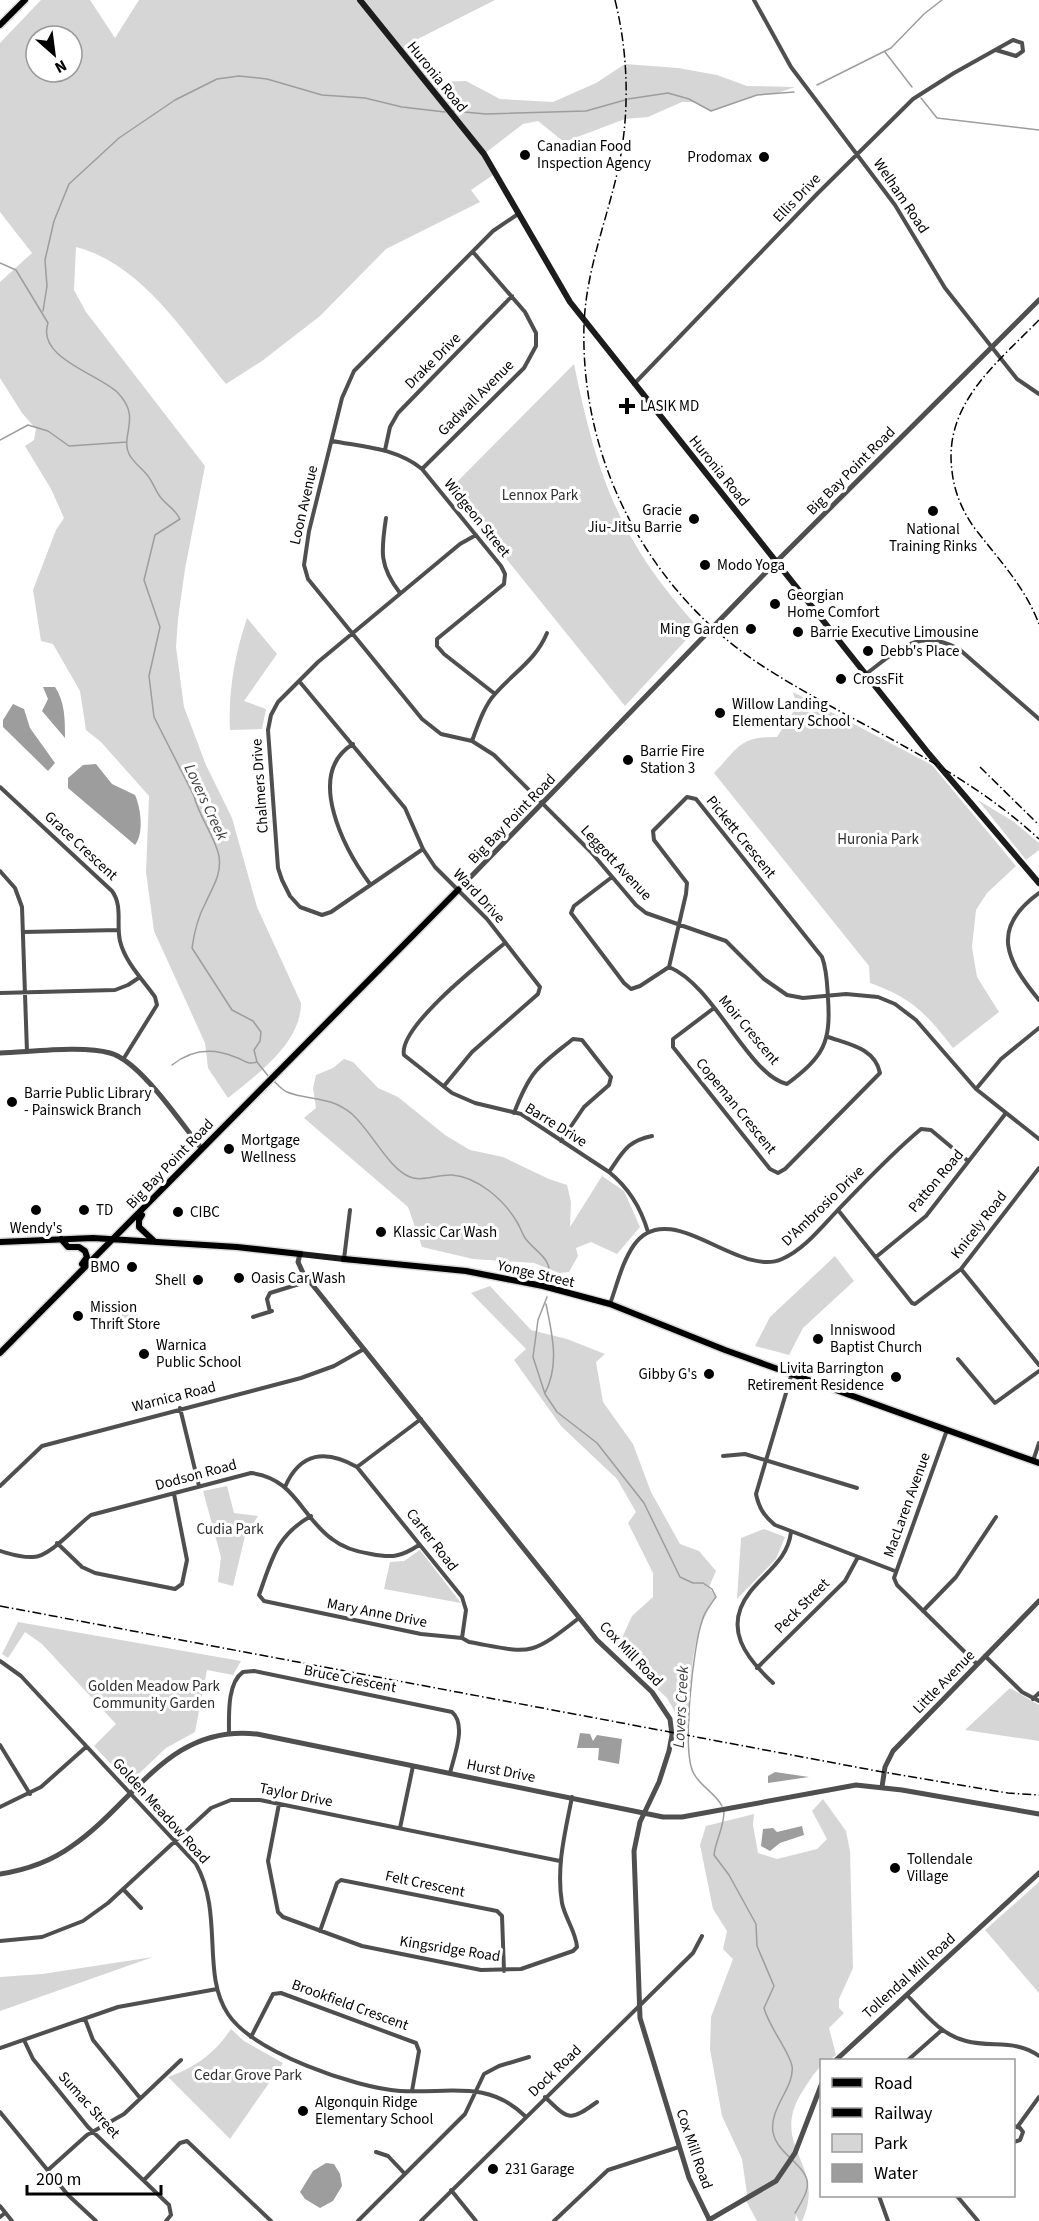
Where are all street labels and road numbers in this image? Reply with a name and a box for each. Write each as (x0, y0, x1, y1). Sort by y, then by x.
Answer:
street label: Huronia Road (402, 37, 472, 117)
street label: Welham Road (868, 154, 934, 238)
street label: Ellis Drive (768, 169, 826, 227)
street label: Drake Drive (400, 328, 466, 394)
street label: Gadwall Avenue (433, 355, 519, 441)
street label: Big Bay Point Road (802, 422, 900, 520)
street label: Huronia Road (684, 431, 754, 511)
street label: Loon Avenue (285, 463, 323, 547)
street label: Widgeon Street (439, 474, 515, 562)
street label: Chalmers Drive (246, 738, 274, 834)
street label: Big Bay Point Road (464, 769, 560, 869)
street label: Pickett Crescent (701, 791, 781, 883)
street label: Grace Crescent (40, 807, 122, 885)
street label: Leggott Avenue (575, 821, 657, 905)
street label: Ward Drive (448, 864, 510, 928)
street label: Moir Crescent (713, 990, 785, 1070)
street label: Copeman Crescent (691, 1053, 781, 1159)
street label: Barre Drive (521, 1098, 591, 1152)
street label: Big Bay Point Road (122, 1114, 218, 1214)
street label: Patton Road (903, 1145, 969, 1217)
street label: D'Ambrosio Drive (777, 1161, 869, 1251)
street label: Knicely Road (946, 1187, 1012, 1263)
street label: Yonge Street (495, 1255, 576, 1293)
street label: Warnica Road (130, 1376, 218, 1418)
street label: MacLaren Avenue (878, 1450, 936, 1560)
street label: Dodson Road (153, 1454, 239, 1496)
street label: Carter Road (401, 1504, 463, 1576)
street label: Peck Street (770, 1574, 834, 1638)
street label: Mary Anne Drive (325, 1593, 429, 1633)
street label: Cox Mill Road (594, 1617, 668, 1691)
street label: Little Avenue (908, 1645, 980, 1719)
street label: Bruce Crescent (302, 1660, 398, 1698)
street label: Golden Meadow Road (108, 1753, 214, 1869)
street label: Hurst Drive (465, 1754, 537, 1788)
street label: Taylor Drive (258, 1778, 334, 1812)
street label: Felt Crescent (383, 1865, 467, 1903)
street label: Tollendal Mill Road (858, 1929, 960, 2023)
street label: Kingsridge Road (398, 1931, 502, 1967)
street label: Brookfield Crescent (289, 1974, 411, 2036)
street label: Dock Road (524, 2040, 586, 2102)
street label: Sumac Street (53, 2067, 125, 2143)
street label: Cox Mill Road (670, 2106, 718, 2192)

